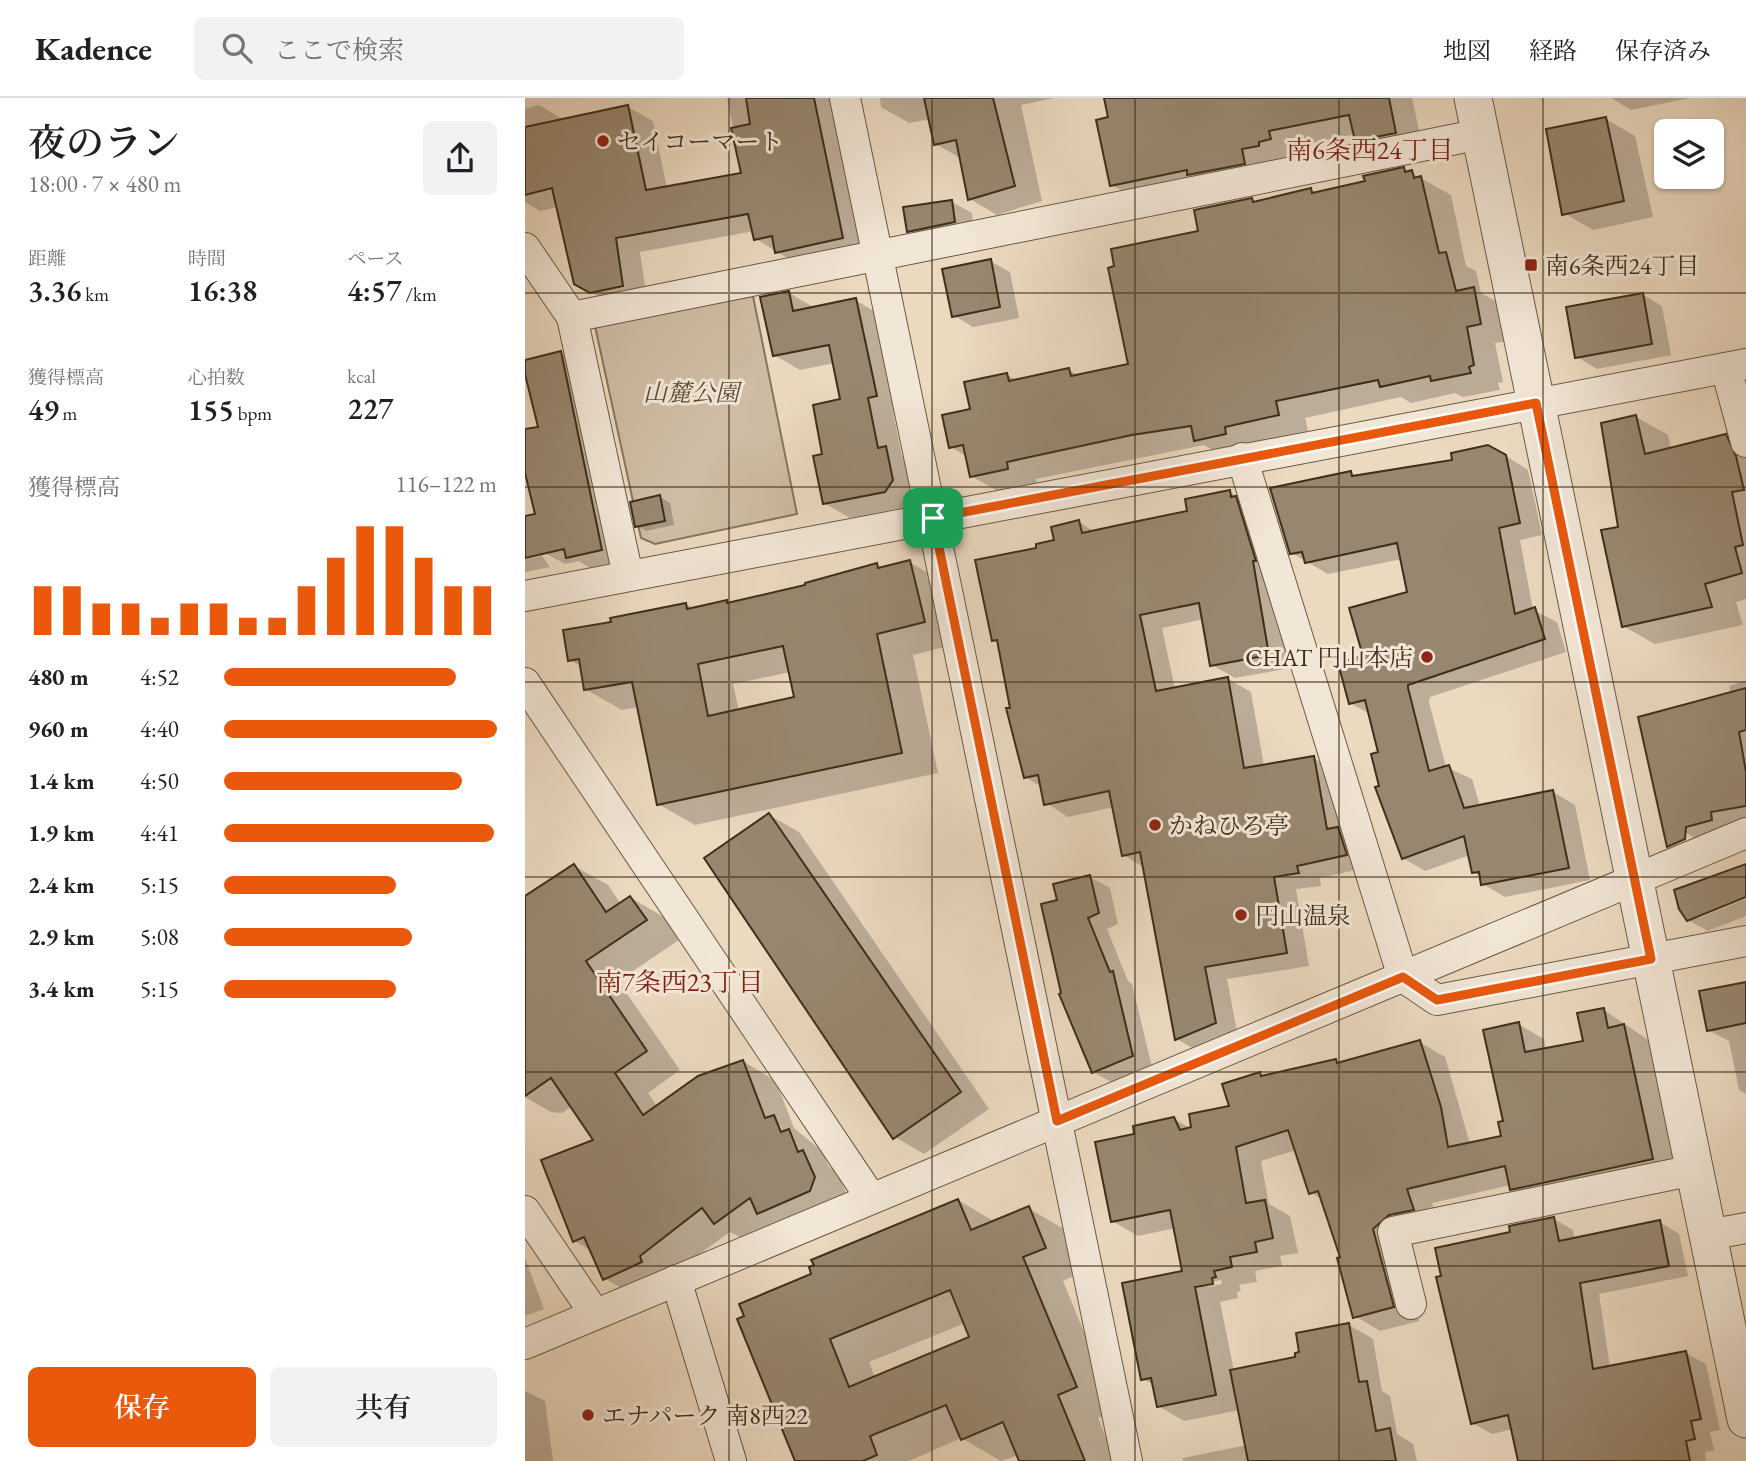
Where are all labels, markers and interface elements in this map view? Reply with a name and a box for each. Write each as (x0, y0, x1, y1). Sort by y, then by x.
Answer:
search box (194, 17, 684, 80)
text: Kadence (35, 27, 152, 70)
icon: search (218, 29, 256, 67)
text: ここで検索 (274, 33, 404, 67)
text: 地図 (1443, 35, 1491, 66)
text: 経路 (1529, 35, 1577, 66)
text: 保存済み (1615, 35, 1711, 66)
text: 夜のラン (28, 118, 180, 167)
map controls (1654, 119, 1724, 189)
button: layers (1654, 119, 1724, 189)
button: share (423, 121, 497, 195)
place label: セイコーマート (617, 126, 783, 157)
marker: セイコーマート (595, 133, 611, 149)
district label: 南6条西24丁目 (1286, 133, 1454, 167)
text: 18:00 · 7 × 480 m (28, 169, 181, 199)
text: 距離 (28, 246, 66, 271)
text: 時間 (188, 246, 226, 271)
text: ペース (347, 246, 403, 271)
place label: 南6条西24丁目 (1545, 250, 1700, 281)
marker: 南6条西24丁目 (1523, 257, 1539, 273)
text: 3.36 (28, 271, 81, 310)
text: 16:38 (188, 271, 257, 310)
text: 4:57 (347, 271, 402, 310)
text: km (81, 282, 109, 307)
text: /km (402, 282, 437, 307)
text: kcal (347, 364, 376, 389)
text: 獲得標高 (28, 365, 104, 390)
text: 心拍数 (188, 365, 245, 390)
park label: 山麓公園 (643, 377, 743, 408)
text: 227 (347, 389, 394, 428)
text: 49 (28, 390, 59, 429)
text: 155 (188, 390, 234, 429)
text: m (59, 401, 77, 426)
text: bpm (234, 401, 272, 426)
text: 116–122 m (396, 469, 497, 499)
text: 獲得標高 (28, 472, 120, 502)
pin (903, 488, 963, 548)
icon: arrive (914, 499, 952, 537)
place label: CHAT 円山本店 (1245, 642, 1413, 673)
marker: CHAT 円山本店 (1419, 649, 1435, 665)
text: 480 m (28, 662, 89, 692)
text: 4:52 (140, 662, 179, 692)
text: 960 m (28, 714, 89, 744)
text: 4:40 (140, 714, 179, 744)
text: 1.4 km (28, 766, 95, 796)
text: 4:50 (140, 766, 179, 796)
place label: かねひろ亭 (1169, 810, 1289, 841)
marker: かねひろ亭 (1147, 817, 1163, 833)
text: 1.9 km (28, 818, 95, 848)
text: 4:41 (140, 818, 179, 848)
text: 2.4 km (28, 870, 95, 900)
text: 5:15 (140, 870, 179, 900)
place label: 円山温泉 (1255, 900, 1351, 931)
marker: 円山温泉 (1233, 907, 1249, 923)
text: 2.9 km (28, 922, 95, 952)
text: 5:08 (140, 922, 179, 952)
district label: 南7条西23丁目 (596, 965, 764, 999)
text: 3.4 km (28, 974, 95, 1004)
text: 5:15 (140, 974, 179, 1004)
button: 保存 (28, 1367, 256, 1447)
button: 共有 (270, 1367, 497, 1447)
place label: エナパーク 南8西22 (602, 1400, 808, 1431)
marker: エナパーク 南8西22 (580, 1407, 596, 1423)

